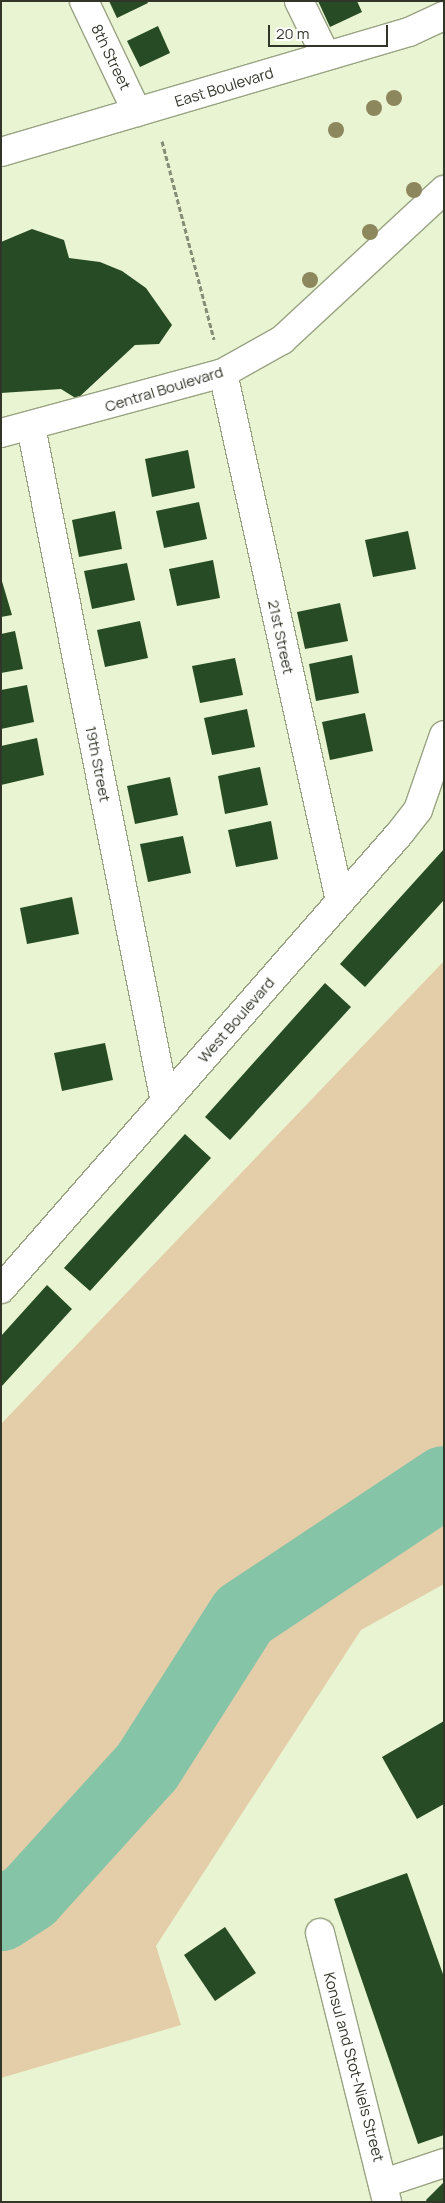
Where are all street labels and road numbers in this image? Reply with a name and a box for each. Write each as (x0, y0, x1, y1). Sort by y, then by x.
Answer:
street label: 8th Street (87, 21, 135, 93)
street label: East Boulevard (172, 63, 276, 111)
street label: Central Boulevard (103, 362, 225, 416)
street label: 21st Street (264, 598, 298, 676)
street label: 19th Street (82, 724, 114, 804)
street label: West Boulevard (194, 974, 278, 1066)
street label: Konsul and Stot-Niels Street (320, 1970, 388, 2164)

